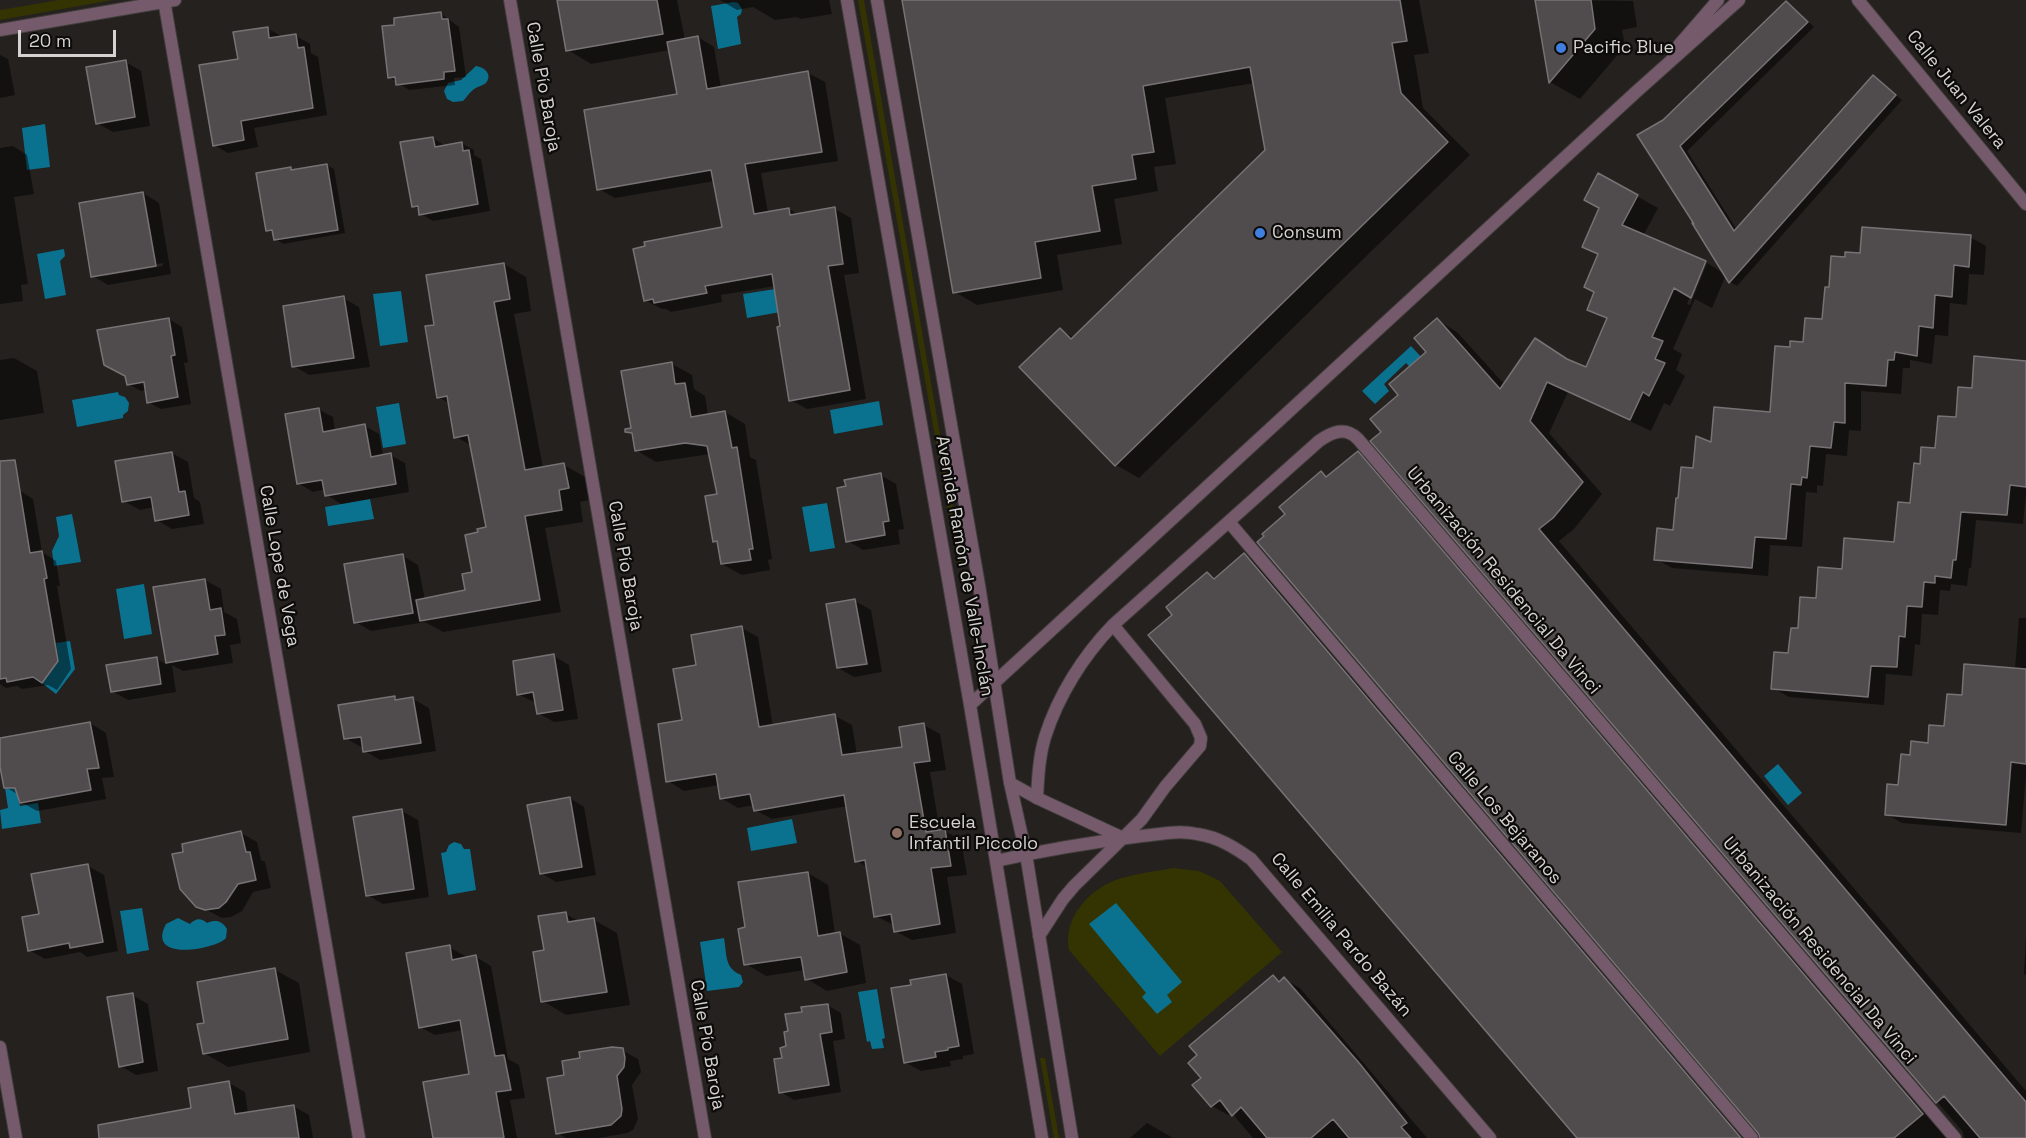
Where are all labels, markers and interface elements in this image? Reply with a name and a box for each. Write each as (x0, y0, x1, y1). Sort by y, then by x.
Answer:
scale bar (21, 18, 118, 56)
street label: Calle Pío Baroja (521, 20, 565, 154)
street label: Calle Juan Valera (1902, 26, 2010, 154)
text: 20 m (29, 29, 72, 52)
place label: Pacific Blue (1573, 37, 1674, 59)
marker: Pacific Blue (1554, 41, 1568, 55)
place label: Consum (1272, 222, 1342, 244)
marker: Consum (1253, 226, 1267, 240)
street label: Avenida Ramón de Valle-Inclán (930, 434, 998, 698)
street label: Urbanización Residencial Da Vinci (1402, 463, 1604, 699)
street label: Calle Lope de Vega (254, 484, 304, 648)
street label: Calle Pío Baroja (603, 499, 647, 633)
street label: Calle Los Bejaranos (1442, 747, 1566, 889)
place label: Escuela Infantil Piccolo (909, 812, 1038, 854)
marker: Escuela Infantil Piccolo (890, 826, 904, 840)
street label: Urbanización Residencial Da Vinci (1718, 833, 1920, 1069)
street label: Calle Emilia Pardo Bazán (1266, 849, 1416, 1021)
street label: Calle Pío Baroja (685, 978, 729, 1112)

